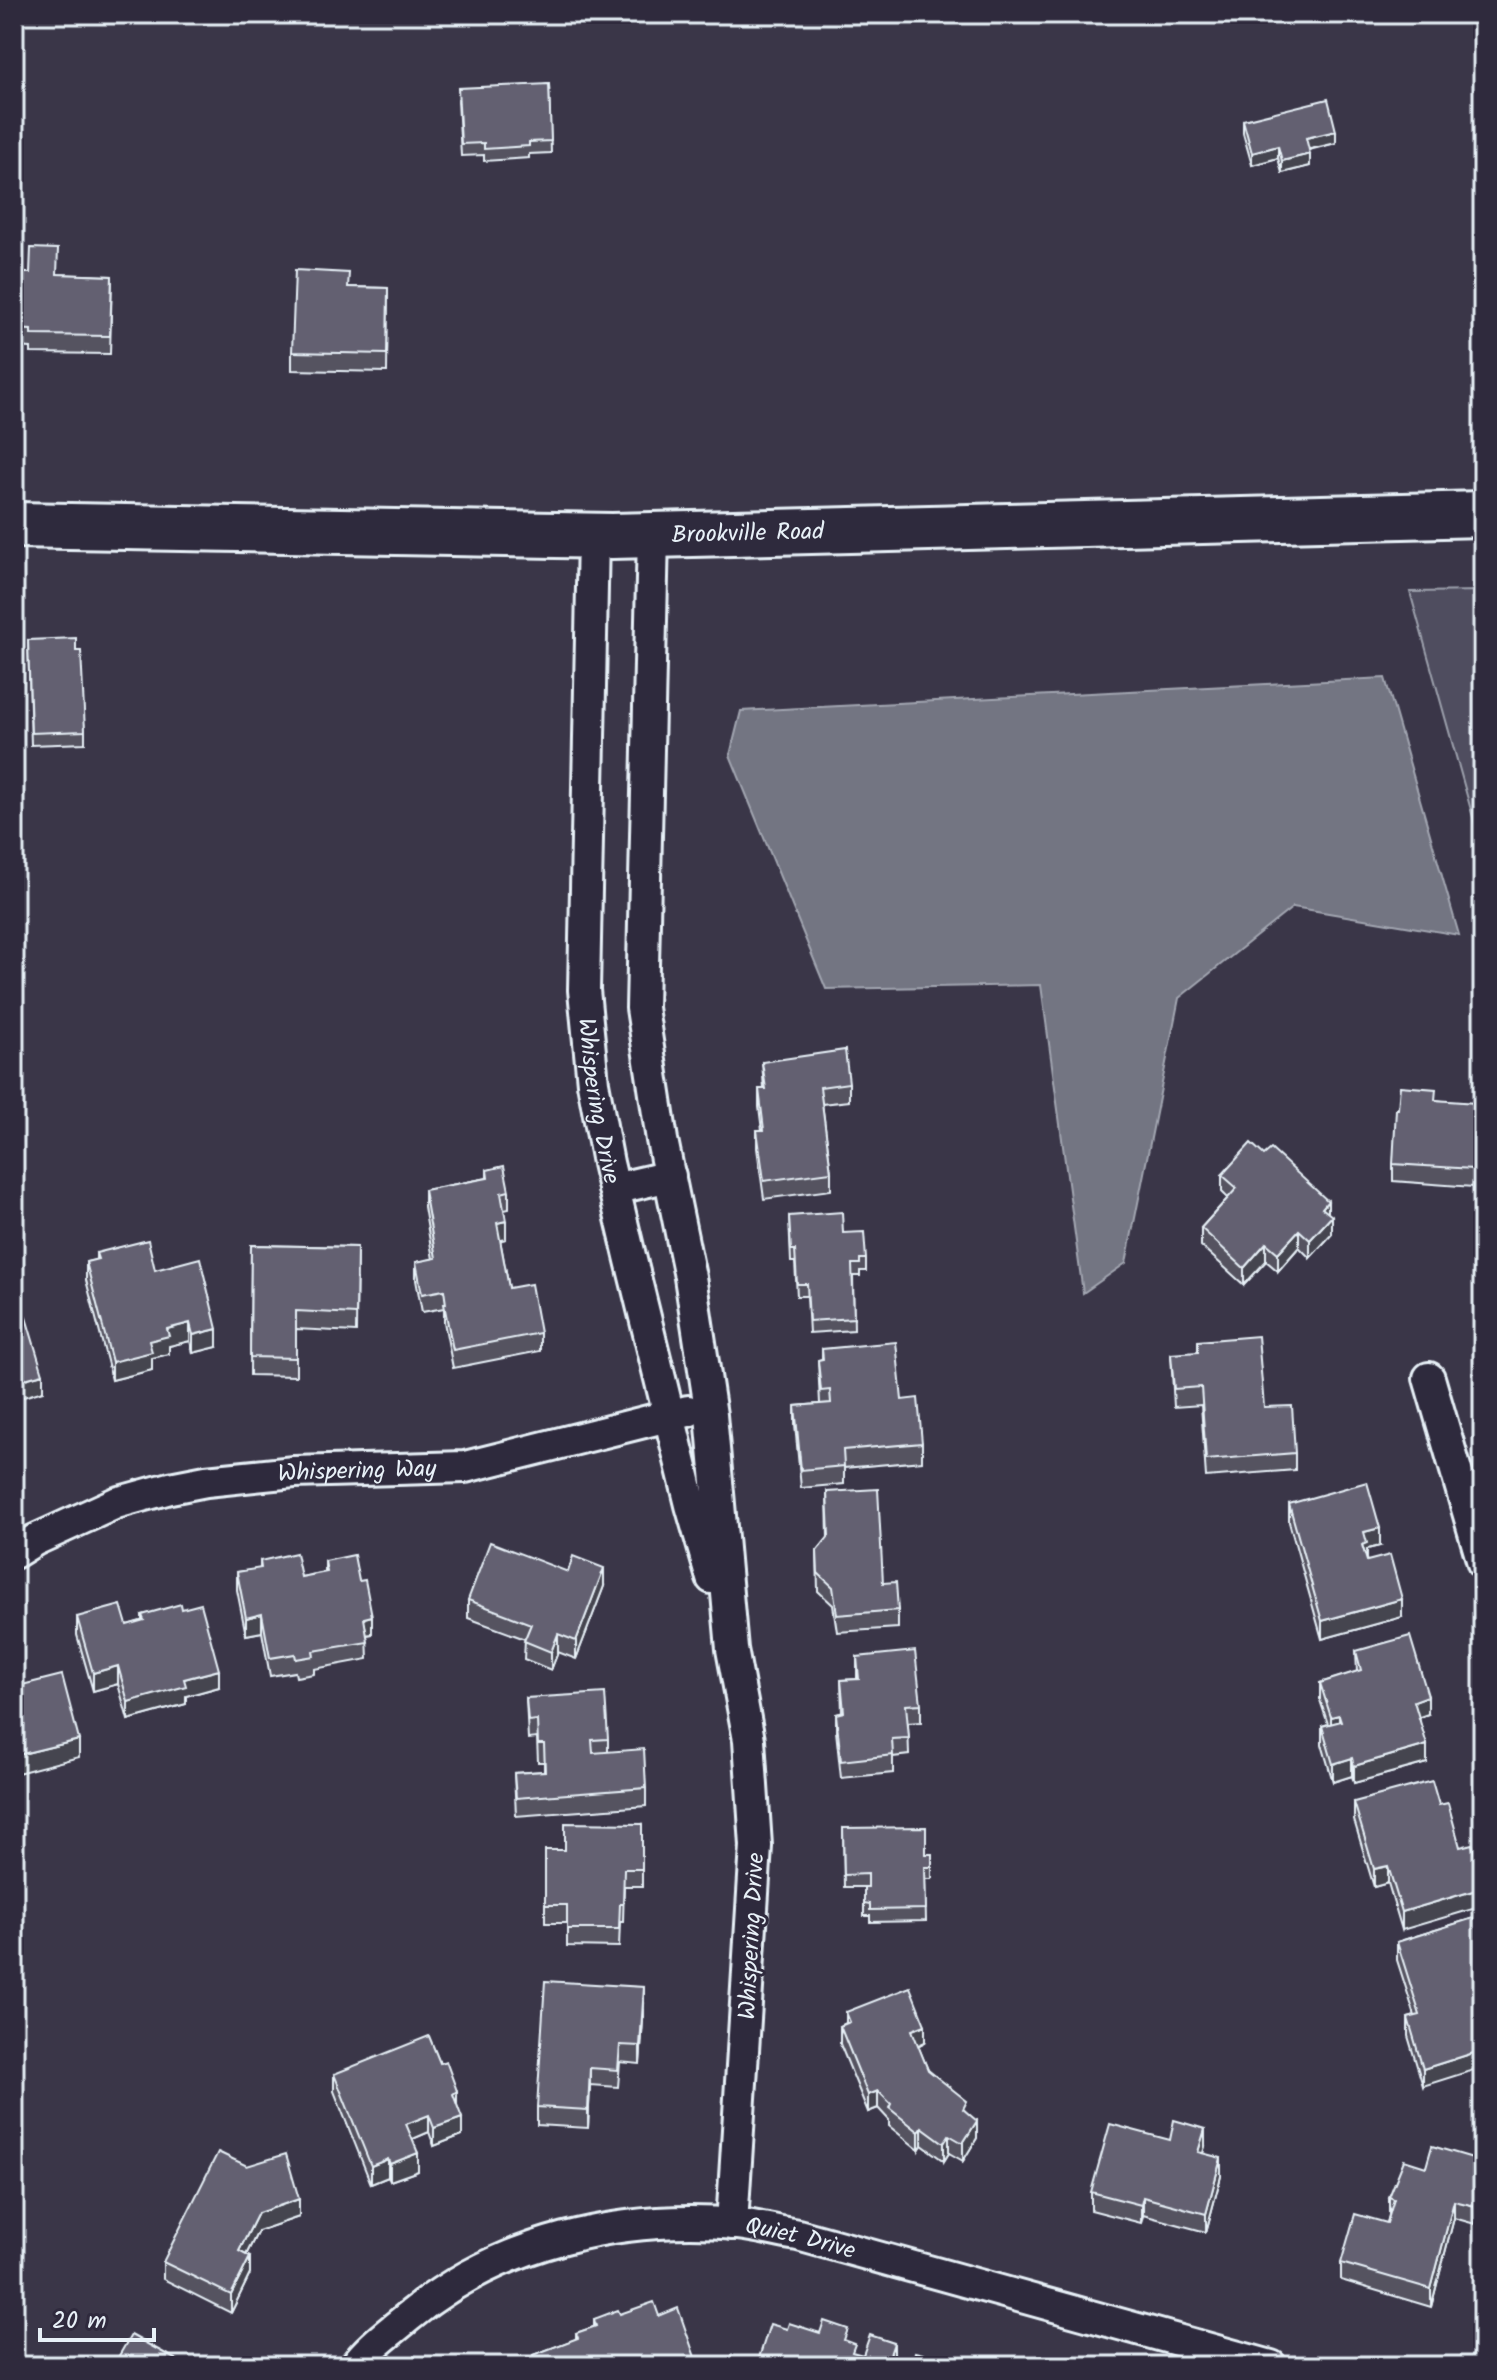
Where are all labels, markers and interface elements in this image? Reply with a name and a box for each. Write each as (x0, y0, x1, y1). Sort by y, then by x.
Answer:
street label: Brookville Road (671, 513, 826, 555)
street label: Whispering Drive (566, 1016, 630, 1188)
street label: Whispering Way (276, 1450, 438, 1495)
street label: Whispering Drive (729, 1851, 776, 2021)
street label: Quiet Drive (742, 2207, 860, 2271)
scale bar (40, 2292, 154, 2342)
text: 20 m (52, 2302, 107, 2341)

